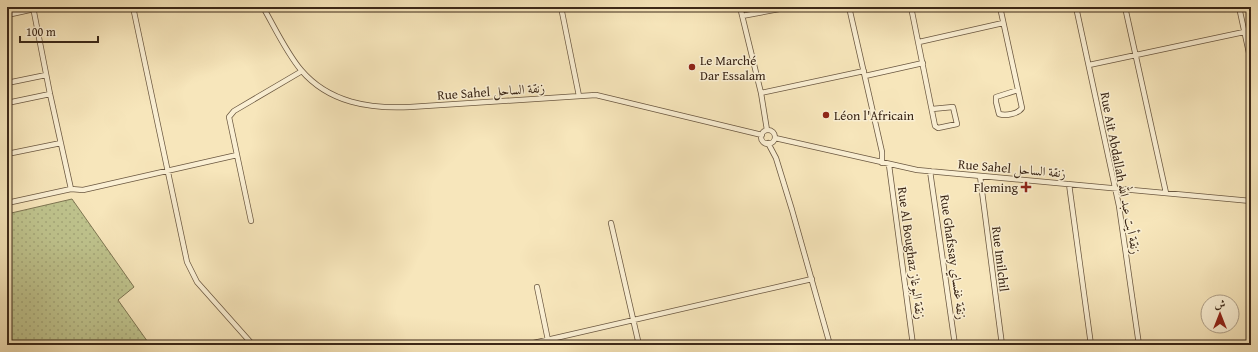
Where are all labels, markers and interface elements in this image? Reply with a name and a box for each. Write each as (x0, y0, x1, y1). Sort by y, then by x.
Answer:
scale bar (20, 18, 98, 44)
text: 100 m (26, 23, 56, 40)
place label: Le Marché Dar Essalam (700, 51, 766, 85)
marker: Le Marché Dar Essalam (687, 62, 697, 72)
street label: Rue Sahel زنقة الساحل (437, 78, 546, 105)
street label: Rue Ait Abdallah زنقة أيت عبد الله (1095, 90, 1147, 256)
place label: Léon l'Africain (834, 106, 915, 125)
marker: Léon l'Africain (821, 110, 831, 120)
street label: Rue Sahel زنقة الساحل (957, 154, 1067, 183)
place label: Fleming (974, 178, 1019, 197)
marker: Fleming (1021, 182, 1031, 192)
street label: Rue Al Boughaz زنقة البوغاز (893, 186, 930, 321)
street label: Rue Ghafssay زنقة غفساي (934, 193, 972, 321)
street label: Rue Imilchil (987, 225, 1014, 293)
north arrow (1200, 294, 1240, 334)
text: ش (1215, 296, 1226, 312)

